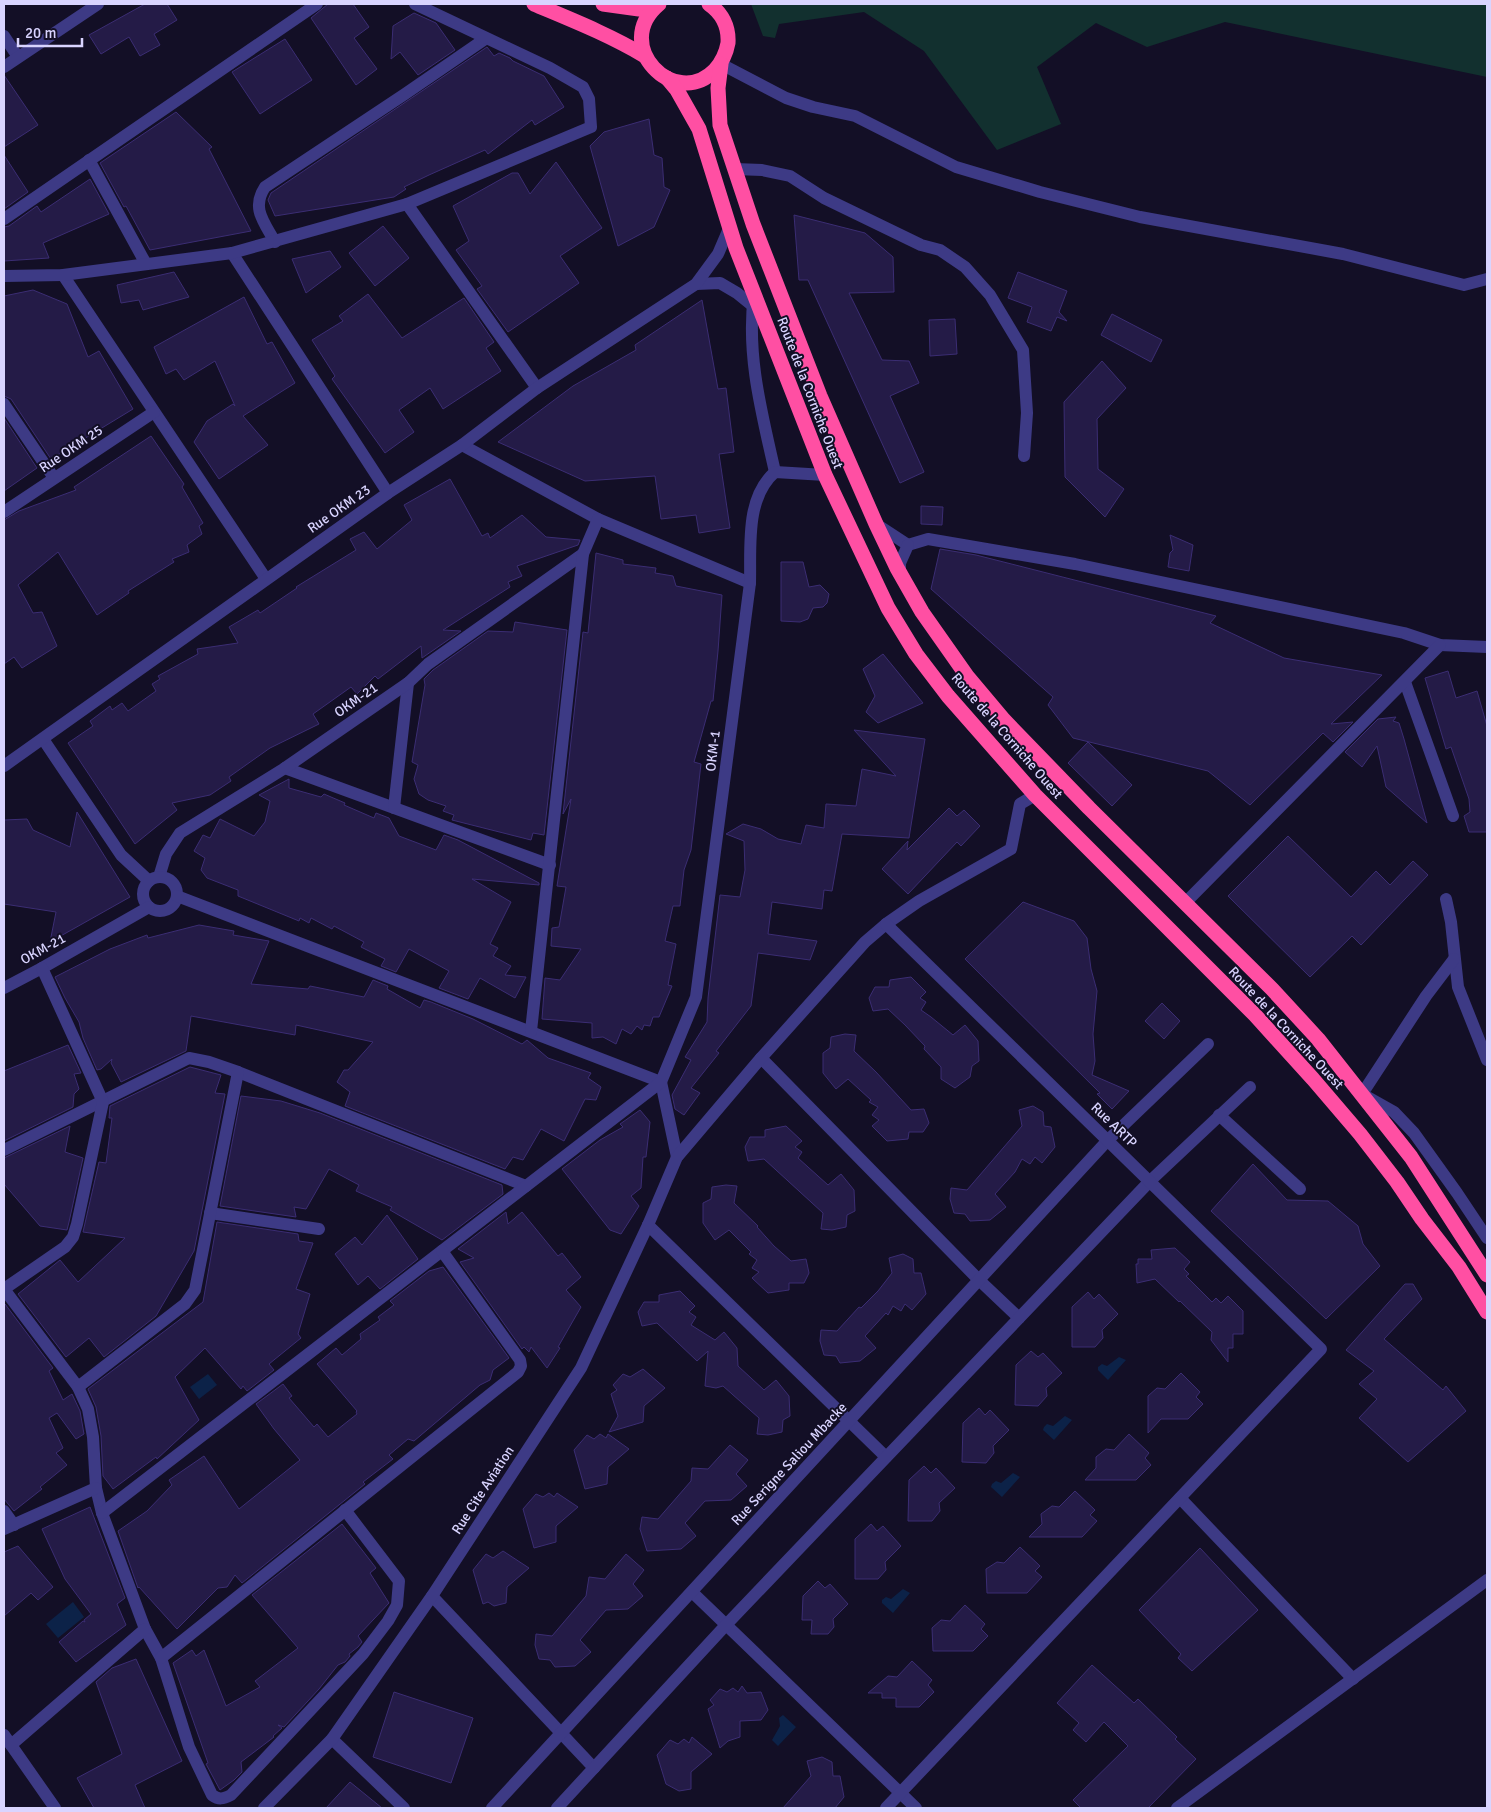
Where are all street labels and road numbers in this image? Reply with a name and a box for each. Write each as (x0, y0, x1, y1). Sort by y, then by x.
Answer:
street label: Route de la Corniche Ouest (773, 315, 847, 471)
street label: Rue OKM 25 (36, 422, 106, 476)
street label: Rue OKM 23 (304, 481, 374, 537)
street label: Route de la Corniche Ouest (948, 670, 1066, 802)
street label: OKM-21 (331, 679, 381, 721)
street label: OKM-1 (702, 729, 724, 773)
street label: OKM-21 (17, 930, 69, 968)
street label: Route de la Corniche Ouest (1225, 963, 1347, 1093)
street label: Rue ARTP (1087, 1099, 1141, 1151)
street label: Rue Serigne Saliou Mbacke (728, 1399, 850, 1529)
street label: Rue Cite Aviation (448, 1443, 518, 1537)

